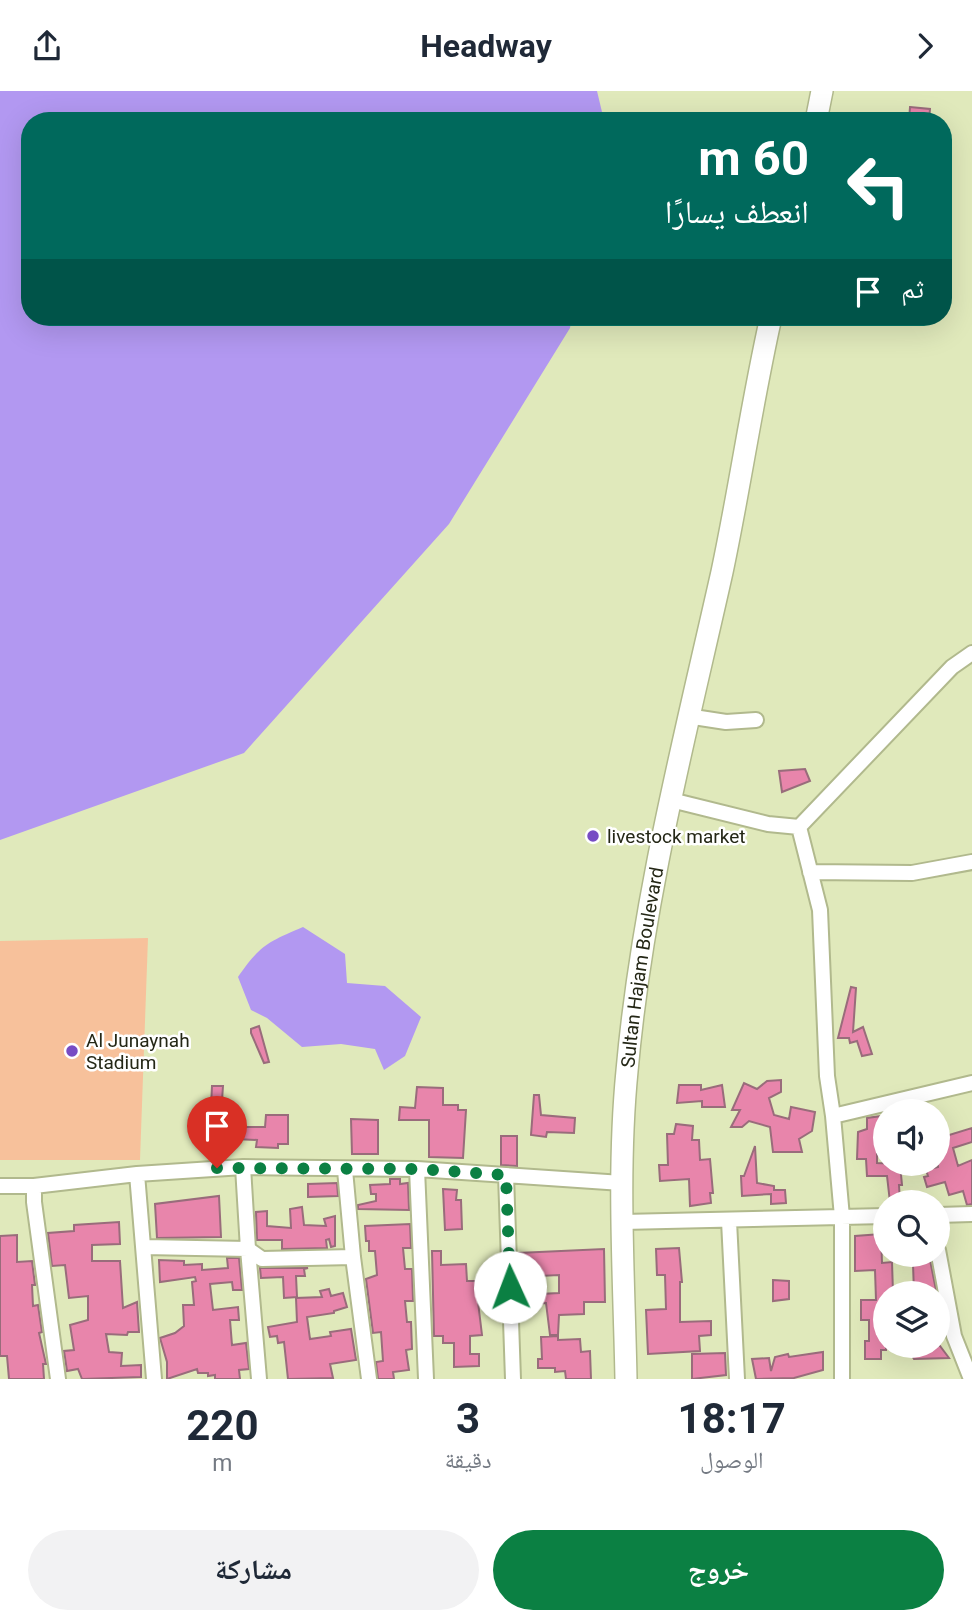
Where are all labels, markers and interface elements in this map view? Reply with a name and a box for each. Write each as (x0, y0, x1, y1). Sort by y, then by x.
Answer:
icon: share (28, 27, 66, 65)
text: Headway (420, 27, 552, 65)
icon: forward (906, 27, 944, 65)
text: 60 m (698, 130, 809, 187)
icon: left (833, 140, 924, 231)
text: انعطف يسارًا (665, 193, 809, 231)
icon: arrive (849, 273, 887, 311)
text: ثم (901, 274, 924, 304)
place label: livestock market (607, 825, 746, 848)
marker: livestock market (585, 828, 601, 844)
street label: Sultan Hajam Boulevard (616, 865, 668, 1069)
place label: Al Junaynah Stadium (86, 1029, 190, 1074)
marker: Al Junaynah Stadium (64, 1043, 80, 1059)
pin (187, 1096, 247, 1168)
map controls (873, 1099, 950, 1358)
button: sound (873, 1099, 950, 1176)
icon: arrive (198, 1107, 236, 1145)
button: search (873, 1190, 950, 1267)
position arrow (473, 1250, 547, 1324)
button: layers (873, 1281, 950, 1358)
text: 3 (456, 1394, 480, 1443)
text: 18:17 (678, 1394, 786, 1443)
text: 220 (186, 1401, 258, 1450)
text: دقيقة (445, 1447, 491, 1474)
text: الوصول (700, 1447, 764, 1474)
text: m (212, 1450, 232, 1477)
button: مشاركة (28, 1530, 479, 1610)
button: خروج (493, 1530, 944, 1610)

